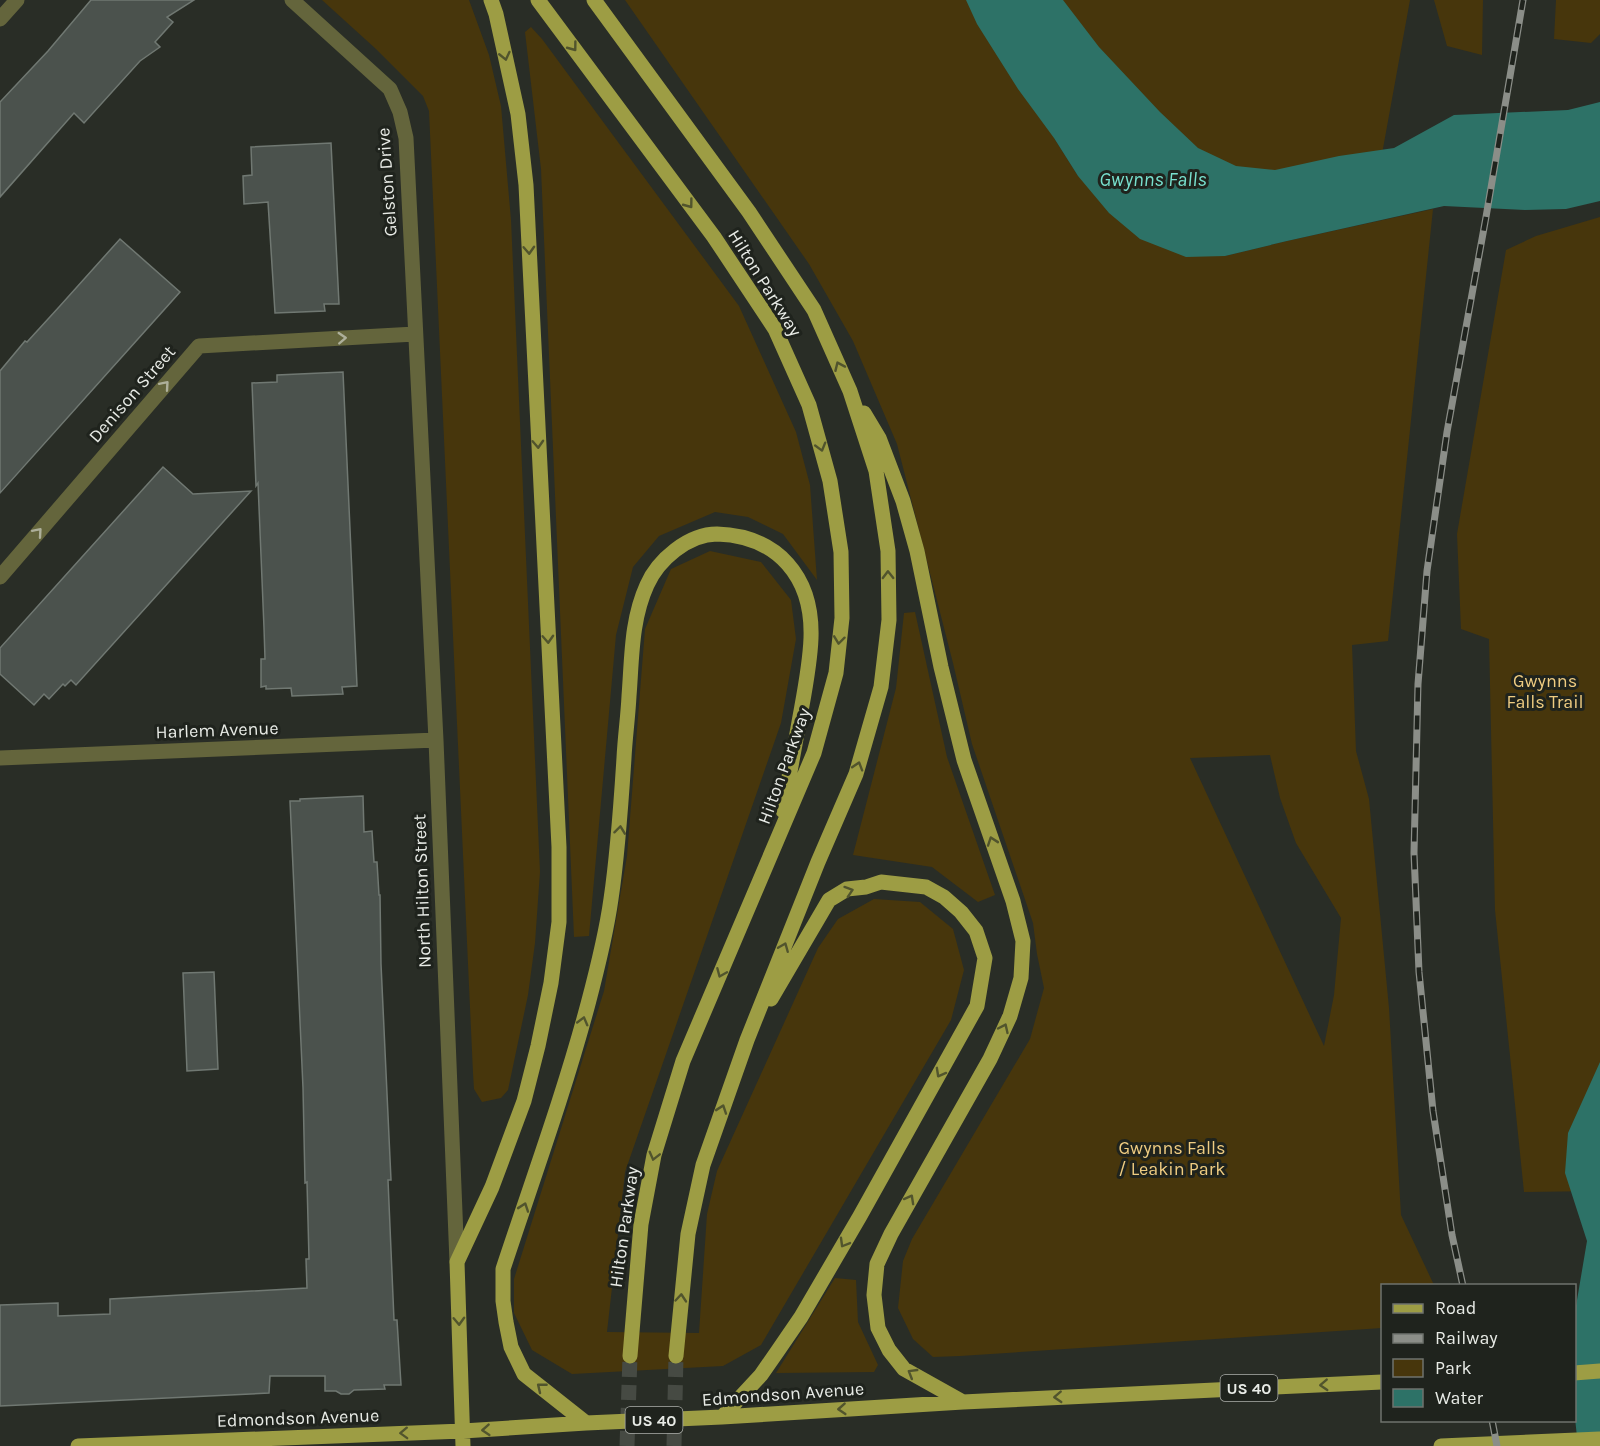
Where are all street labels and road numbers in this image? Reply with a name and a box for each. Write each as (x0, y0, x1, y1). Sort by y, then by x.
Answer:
street label: Gelston Drive (372, 127, 402, 237)
street label: Hilton Parkway (723, 225, 807, 341)
street label: Denison Street (84, 341, 180, 447)
street label: Hilton Parkway (753, 704, 815, 827)
street label: Harlem Avenue (155, 717, 279, 743)
street label: North Hilton Street (408, 813, 436, 968)
street label: Hilton Parkway (605, 1164, 643, 1289)
road number: US 40 (1220, 1375, 1278, 1401)
street label: Edmondson Avenue (701, 1377, 865, 1411)
street label: Edmondson Avenue (216, 1404, 380, 1432)
road number: US 40 (626, 1407, 682, 1433)

